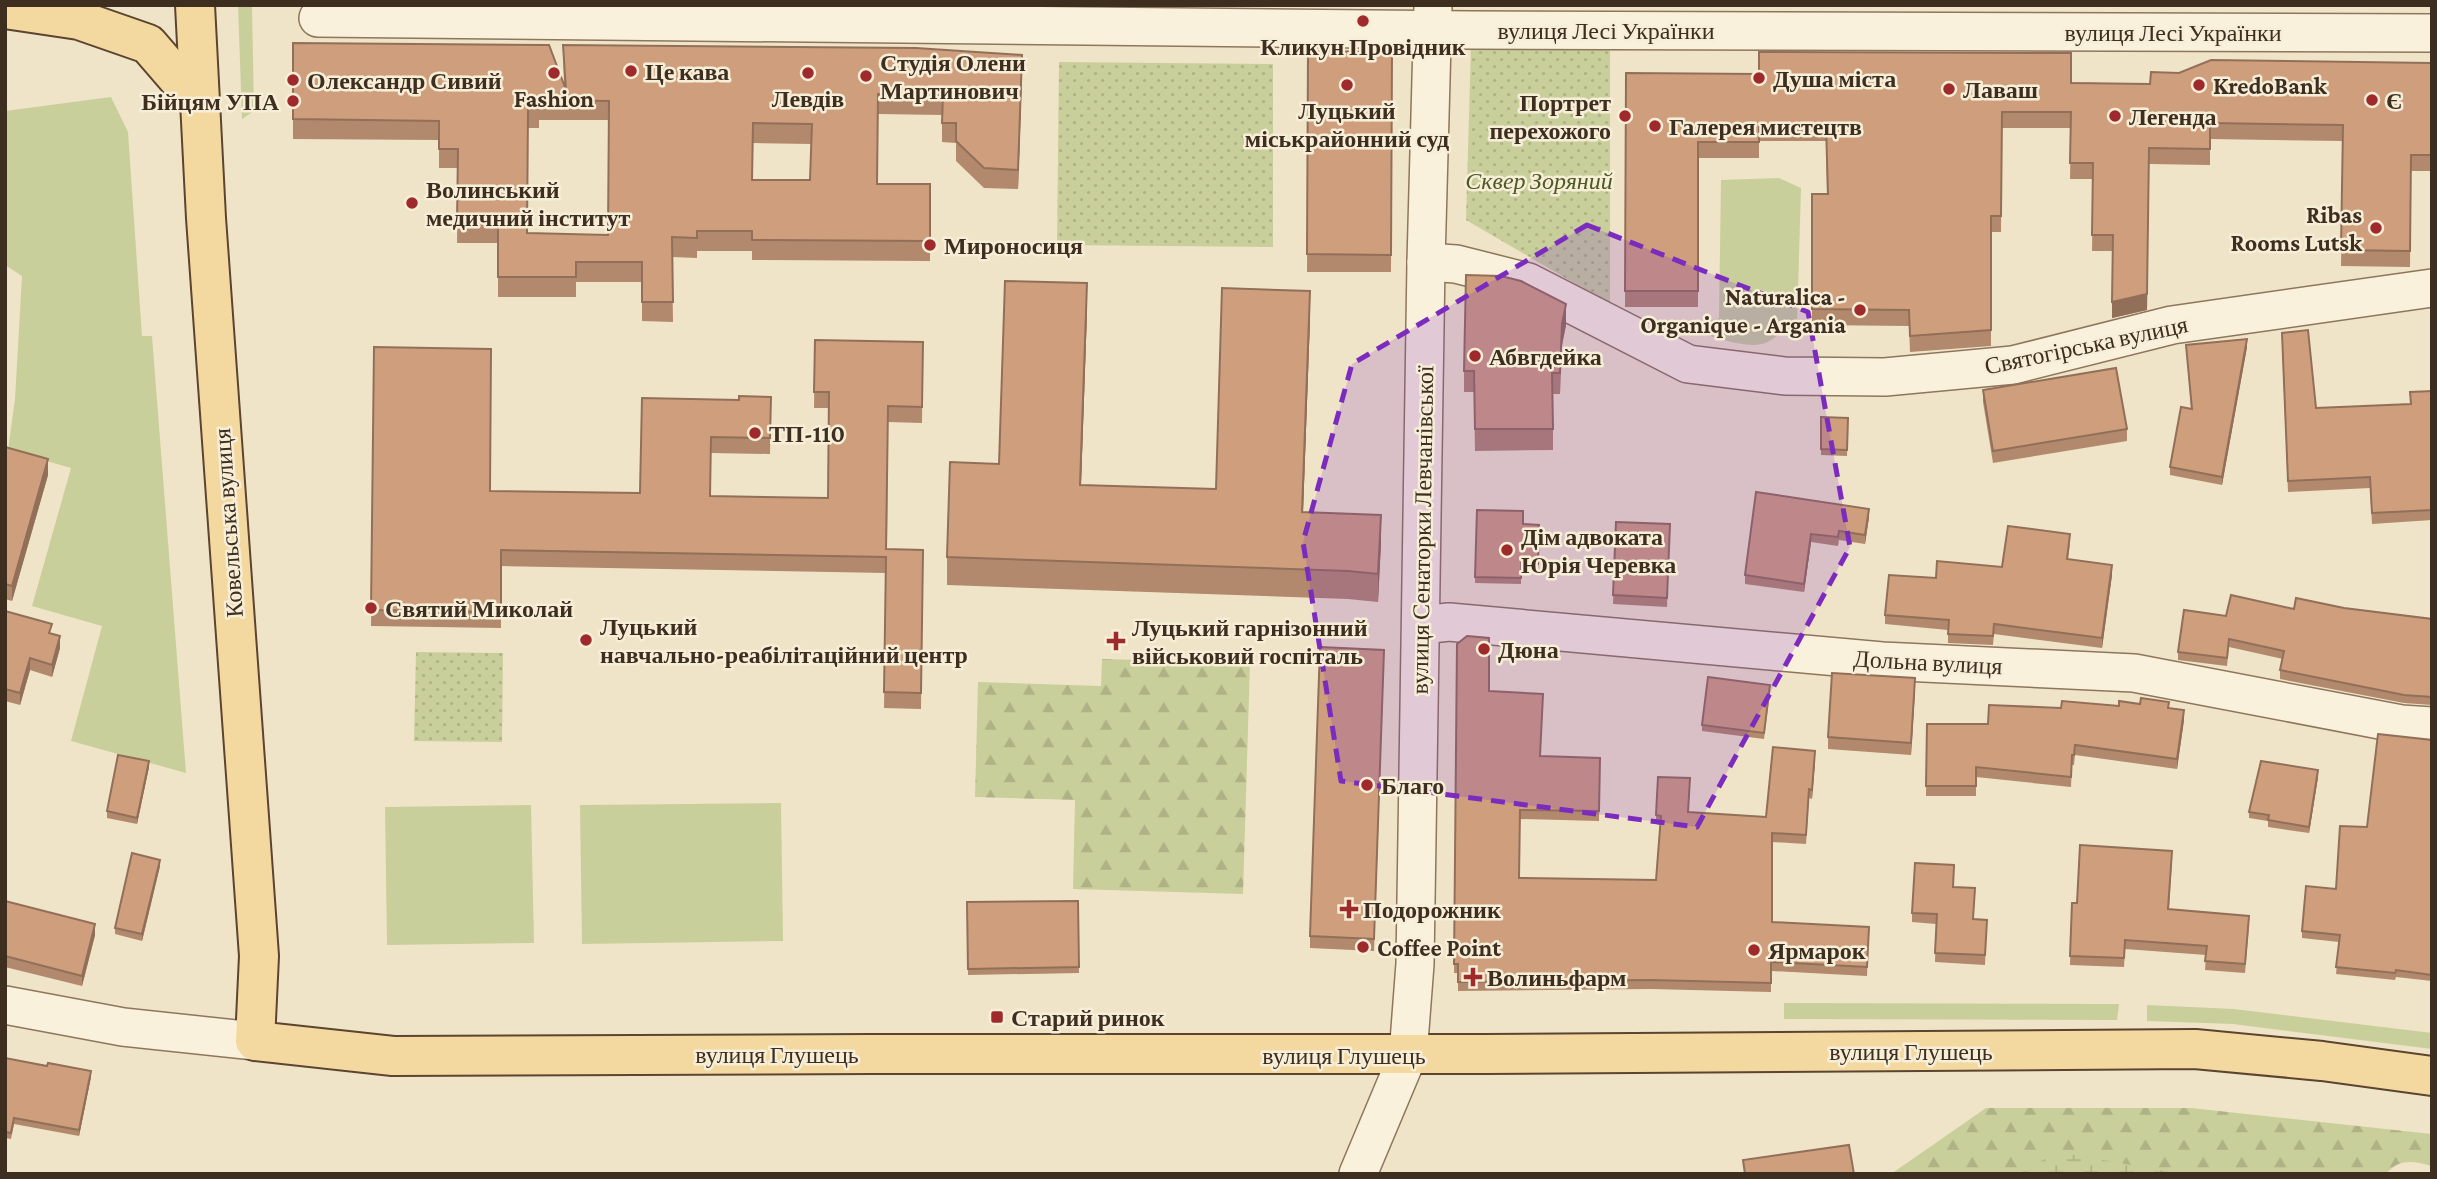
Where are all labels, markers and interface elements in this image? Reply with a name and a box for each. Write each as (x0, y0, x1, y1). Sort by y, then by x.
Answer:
marker: Кликун Провідник (1355, 13, 1371, 29)
street label: вулиця Лесі Українки (1497, 17, 1715, 44)
street label: вулиця Лесі Українки (2064, 19, 2282, 46)
place label: Кликун Провідник (1260, 33, 1466, 60)
place label: Студія Олени Мартинович (880, 49, 1026, 104)
place label: Це кава (645, 58, 729, 85)
marker: Це кава (623, 63, 639, 79)
marker: Fashion (546, 65, 562, 81)
marker: Левдів (800, 65, 816, 81)
place label: Душа міста (1773, 65, 1896, 92)
place label: Олександр Сивий (307, 67, 502, 94)
marker: Студія Олени Мартинович (858, 68, 874, 84)
marker: Душа міста (1751, 70, 1767, 86)
marker: Олександр Сивий (285, 72, 301, 88)
place label: KredoBank (2213, 72, 2328, 99)
place label: Лаваш (1963, 76, 2038, 103)
marker: Луцький міськрайонний суд (1339, 77, 1355, 93)
marker: KredoBank (2191, 77, 2207, 93)
marker: Лаваш (1941, 81, 1957, 97)
place label: Fashion (514, 85, 594, 112)
place label: Левдів (772, 85, 844, 112)
place label: Є (2386, 87, 2402, 114)
place label: Бійцям УПА (141, 88, 280, 115)
place label: Портрет перехожого (1489, 89, 1611, 144)
marker: Є (2364, 92, 2380, 108)
marker: Бійцям УПА (285, 93, 301, 109)
place label: Луцький міськрайонний суд (1245, 97, 1449, 152)
place label: Легенда (2129, 103, 2217, 130)
marker: Портрет перехожого (1617, 108, 1633, 124)
marker: Легенда (2107, 108, 2123, 124)
place label: Галерея мистецтв (1669, 113, 1862, 140)
marker: Галерея мистецтв (1647, 118, 1663, 134)
park label: Сквер Зоряний (1465, 167, 1613, 194)
place label: Волинський медичний інститут (426, 176, 631, 231)
marker: Волинський медичний інститут (404, 195, 420, 211)
place label: Ribas Rooms Lutsk (2231, 201, 2363, 256)
marker: Ribas Rooms Lutsk (2368, 220, 2384, 236)
place label: Мироносиця (944, 232, 1083, 259)
marker: Мироносиця (922, 237, 938, 253)
place label: Naturalica - Organique - Argania (1640, 283, 1846, 338)
marker: Naturalica - Organique - Argania (1852, 302, 1868, 318)
street label: Святогірська вулиця (1982, 310, 2190, 380)
place label: Абвгдейка (1489, 343, 1602, 370)
marker: Абвгдейка (1467, 348, 1483, 364)
street label: вулиця Сенаторки Левчанівської (1406, 365, 1438, 695)
place label: ТП-110 (769, 420, 845, 447)
marker: ТП-110 (747, 425, 763, 441)
street label: Ковельська вулиця (208, 427, 248, 619)
place label: Дім адвоката Юрія Черевка (1521, 523, 1676, 578)
marker: Дім адвоката Юрія Черевка (1499, 542, 1515, 558)
place label: Святий Миколай (385, 595, 573, 622)
marker: Святий Миколай (363, 600, 379, 616)
place label: Луцький навчально-реабілітаційний центр (600, 613, 968, 668)
place label: Луцький гарнізонний військовий госпіталь (1132, 614, 1368, 669)
marker: Луцький гарнізонний військовий госпіталь (1106, 631, 1126, 651)
marker: Луцький навчально-реабілітаційний центр (578, 632, 594, 648)
place label: Дюна (1498, 636, 1559, 663)
marker: Дюна (1476, 641, 1492, 657)
street label: Дольна вулиця (1853, 645, 2003, 679)
place label: Благо (1381, 772, 1444, 799)
marker: Благо (1359, 777, 1375, 793)
place label: Подорожник (1363, 896, 1501, 923)
marker: Подорожник (1341, 901, 1357, 917)
place label: Coffee Point (1377, 934, 1501, 961)
place label: Ярмарок (1768, 937, 1866, 964)
marker: Coffee Point (1355, 939, 1371, 955)
marker: Ярмарок (1746, 942, 1762, 958)
place label: Волиньфарм (1487, 964, 1626, 991)
marker: Волиньфарм (1465, 969, 1481, 985)
place label: Старий ринок (1011, 1004, 1165, 1031)
marker: Старий ринок (989, 1009, 1005, 1025)
street label: вулиця Глушець (1829, 1038, 1993, 1065)
street label: вулиця Глушець (695, 1041, 859, 1068)
street label: вулиця Глушець (1262, 1042, 1426, 1069)

